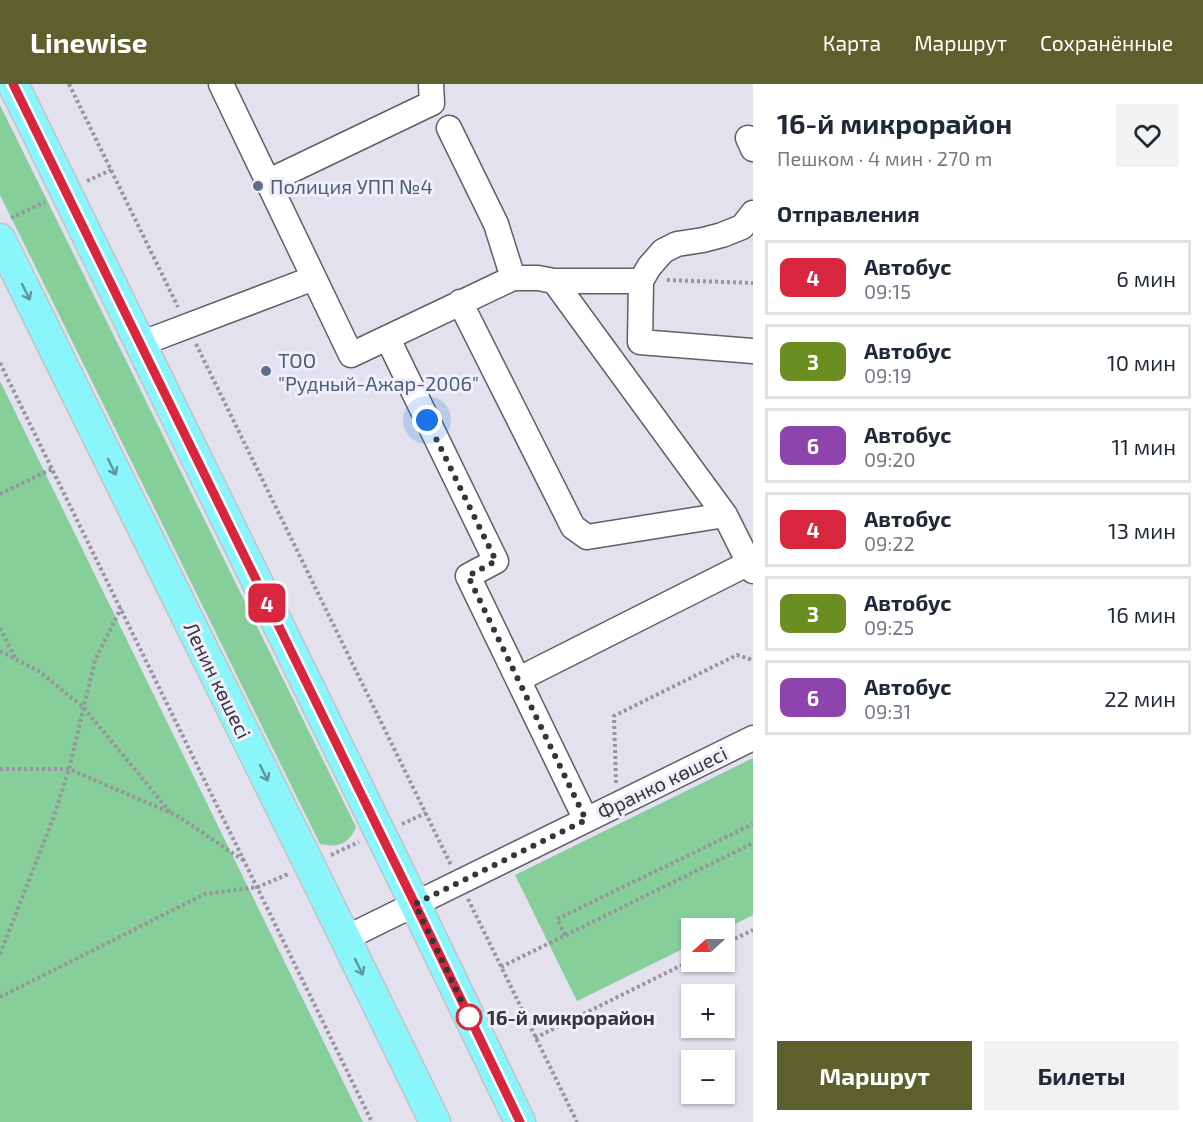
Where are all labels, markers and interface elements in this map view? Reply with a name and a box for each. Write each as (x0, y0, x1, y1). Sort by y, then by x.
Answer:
text: Linewise (30, 25, 148, 59)
text: Карта (823, 30, 881, 55)
text: Маршрут (914, 30, 1007, 55)
text: Сохранённые (1040, 30, 1173, 55)
button: heart (1116, 104, 1179, 167)
text: 16-й микрорайон (777, 106, 1012, 140)
text: Пешком · 4 мин · 270 m (777, 146, 992, 170)
place label: Полиция УПП №4 (270, 174, 433, 198)
marker: Полиция УПП №4 (251, 179, 265, 193)
text: Отправления (777, 200, 920, 226)
text: Автобус (864, 253, 952, 279)
text: 4 (806, 265, 820, 290)
text: 6 мин (1116, 265, 1176, 291)
text: 09:15 (864, 279, 911, 303)
one-way arrow (21, 282, 32, 300)
text: Автобус (864, 337, 952, 363)
place label: ТОО "Рудный-Ажар-2006" (278, 348, 479, 396)
text: 3 (807, 349, 819, 374)
text: 10 мин (1107, 349, 1176, 375)
text: 09:19 (864, 363, 912, 387)
marker: ТОО "Рудный-Ажар-2006" (259, 364, 273, 378)
your location (412, 405, 442, 435)
text: Автобус (864, 421, 952, 447)
text: 6 (807, 433, 819, 458)
text: 11 мин (1111, 433, 1176, 459)
text: 09:20 (864, 447, 916, 471)
one-way arrow (107, 457, 119, 475)
text: Автобус (864, 505, 952, 531)
text: 4 (806, 517, 820, 542)
text: 13 мин (1108, 517, 1176, 543)
text: 09:22 (864, 531, 915, 555)
line badge: 4 (248, 584, 286, 622)
text: Автобус (864, 589, 952, 615)
text: 4 (260, 591, 274, 616)
text: 3 (807, 601, 819, 626)
text: 16 мин (1108, 601, 1176, 627)
text: 09:25 (864, 615, 914, 639)
street label: Ленин көшесі (179, 618, 257, 742)
text: Автобус (864, 673, 952, 699)
text: 6 (807, 685, 819, 710)
text: 22 мин (1104, 685, 1176, 711)
text: 09:31 (864, 699, 911, 723)
street label: Франко көшесі (593, 740, 731, 824)
one-way arrow (258, 764, 270, 781)
north arrow (681, 918, 735, 972)
map controls (681, 918, 735, 1104)
one-way arrow (354, 957, 366, 975)
button: + (681, 984, 735, 1038)
marker: 16-й микрорайон (456, 1004, 482, 1030)
place label: 16-й микрорайон (487, 1005, 655, 1029)
button: Маршрут (777, 1041, 972, 1110)
button: Билеты (984, 1041, 1179, 1110)
button: − (681, 1050, 735, 1104)

